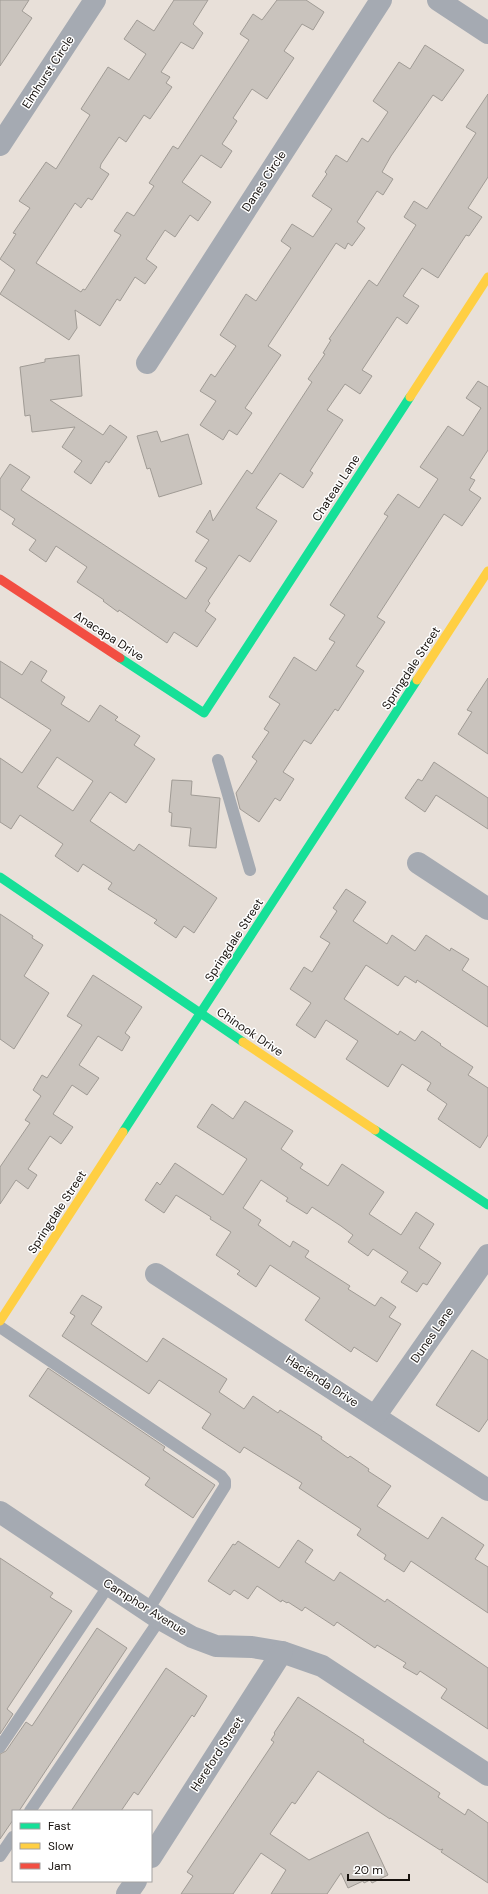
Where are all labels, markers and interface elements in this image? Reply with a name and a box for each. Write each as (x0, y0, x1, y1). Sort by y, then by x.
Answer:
street label: Elmhurst Circle (18, 32, 78, 112)
street label: Danes Circle (238, 147, 290, 215)
street label: Chateau Lane (308, 451, 364, 524)
street label: Anacapa Drive (71, 607, 147, 665)
street label: Springdale Street (378, 623, 444, 713)
street label: Springdale Street (201, 895, 267, 985)
street label: Chinook Drive (214, 1004, 287, 1060)
street label: Springdale Street (24, 1167, 90, 1257)
street label: Dunes Lane (407, 1304, 457, 1366)
street label: Hacienda Drive (282, 1351, 362, 1411)
street label: Camphor Avenue (100, 1575, 190, 1639)
street label: Hereford Street (187, 1713, 247, 1794)
legend (12, 1810, 152, 1882)
text: Fast (48, 1818, 71, 1834)
text: Slow (48, 1838, 74, 1854)
scale bar (348, 1856, 409, 1882)
text: Jam (48, 1858, 71, 1874)
text: 20 m (354, 1862, 383, 1878)

